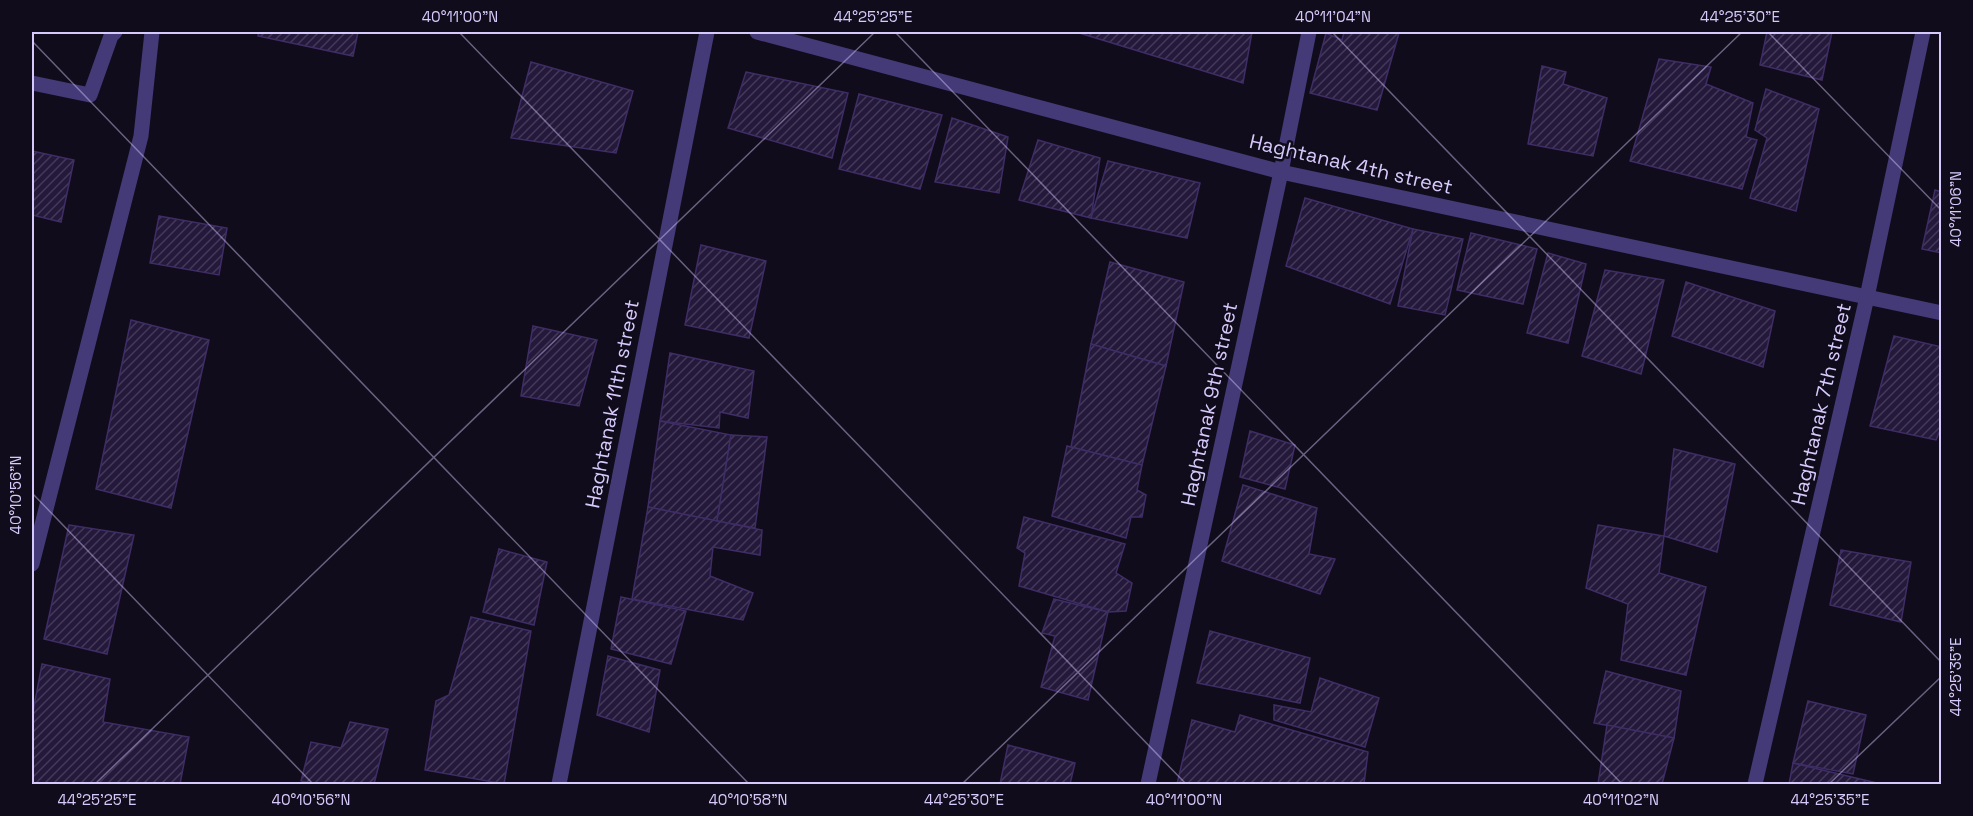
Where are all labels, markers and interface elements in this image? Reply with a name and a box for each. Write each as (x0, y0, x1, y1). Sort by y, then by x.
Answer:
text: 40°11'00"N (422, 7, 498, 26)
text: 44°25'25"E (833, 7, 913, 26)
text: 40°11'04"N (1295, 7, 1371, 26)
text: 44°25'30"E (1700, 7, 1780, 26)
street label: Haghtanak 4th street (1247, 128, 1455, 200)
text: 40°11'06"N (1946, 171, 1965, 247)
street label: Haghtanak 11th street (579, 297, 645, 511)
street label: Haghtanak 9th street (1175, 300, 1243, 508)
street label: Haghtanak 7th street (1785, 300, 1857, 508)
text: 40°10'56"N (6, 456, 25, 534)
text: 44°25'35"E (1946, 637, 1965, 717)
text: 44°25'25"E (57, 790, 137, 809)
text: 40°10'56"N (272, 790, 350, 809)
text: 40°10'58"N (708, 790, 788, 809)
text: 44°25'30"E (924, 790, 1004, 809)
text: 40°11'00"N (1146, 790, 1222, 809)
text: 40°11'02"N (1583, 790, 1659, 809)
text: 44°25'35"E (1790, 790, 1870, 809)

